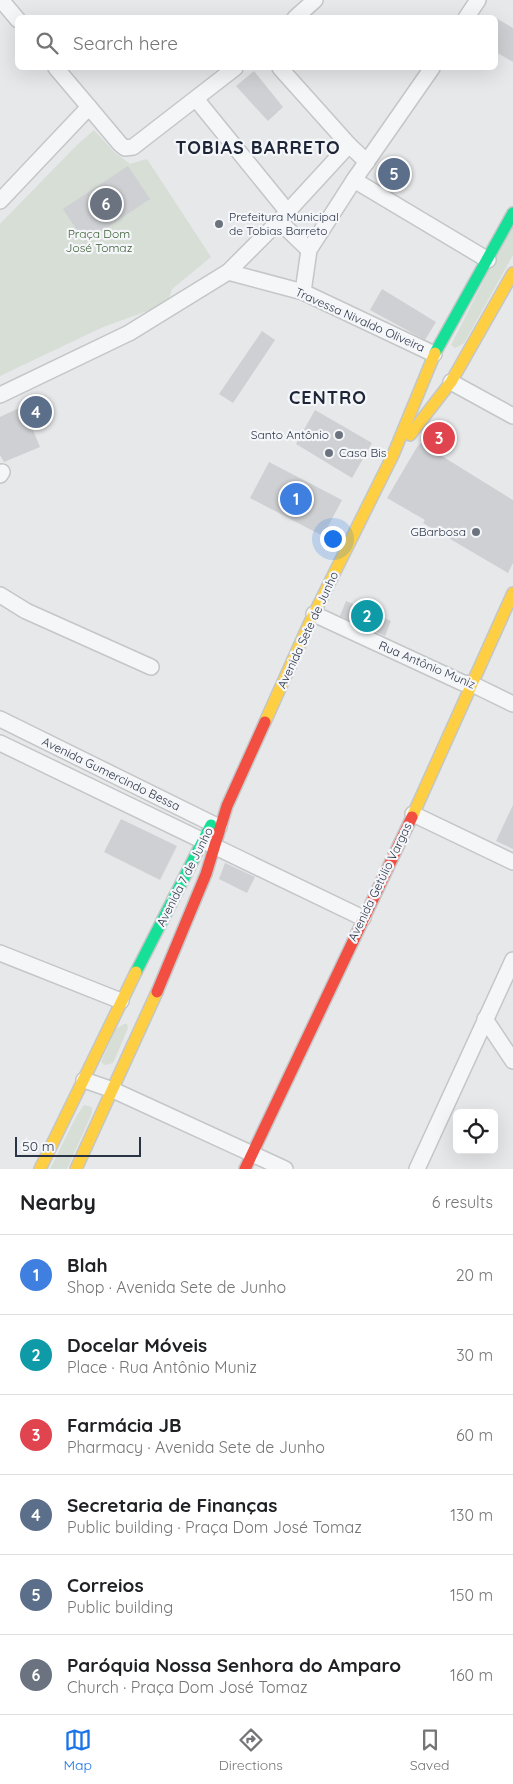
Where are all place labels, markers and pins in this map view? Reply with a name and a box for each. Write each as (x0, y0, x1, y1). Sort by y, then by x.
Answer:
pin: 5 (378, 155, 410, 193)
pin: 6 (90, 185, 122, 223)
place label: Prefeitura Municipal de Tobias Barreto (229, 209, 339, 238)
marker: Prefeitura Municipal de Tobias Barreto (213, 218, 225, 230)
pin: 4 (20, 393, 52, 431)
pin: 3 (423, 419, 455, 457)
place label: Santo Antônio (251, 427, 329, 442)
marker: Santo Antônio (333, 429, 345, 441)
place label: Casa Bis (339, 445, 387, 460)
marker: Casa Bis (323, 447, 335, 459)
pin: 1 (280, 480, 312, 518)
place label: GBarbosa (410, 524, 466, 539)
marker: GBarbosa (470, 526, 482, 538)
pin: 2 (351, 597, 383, 635)

